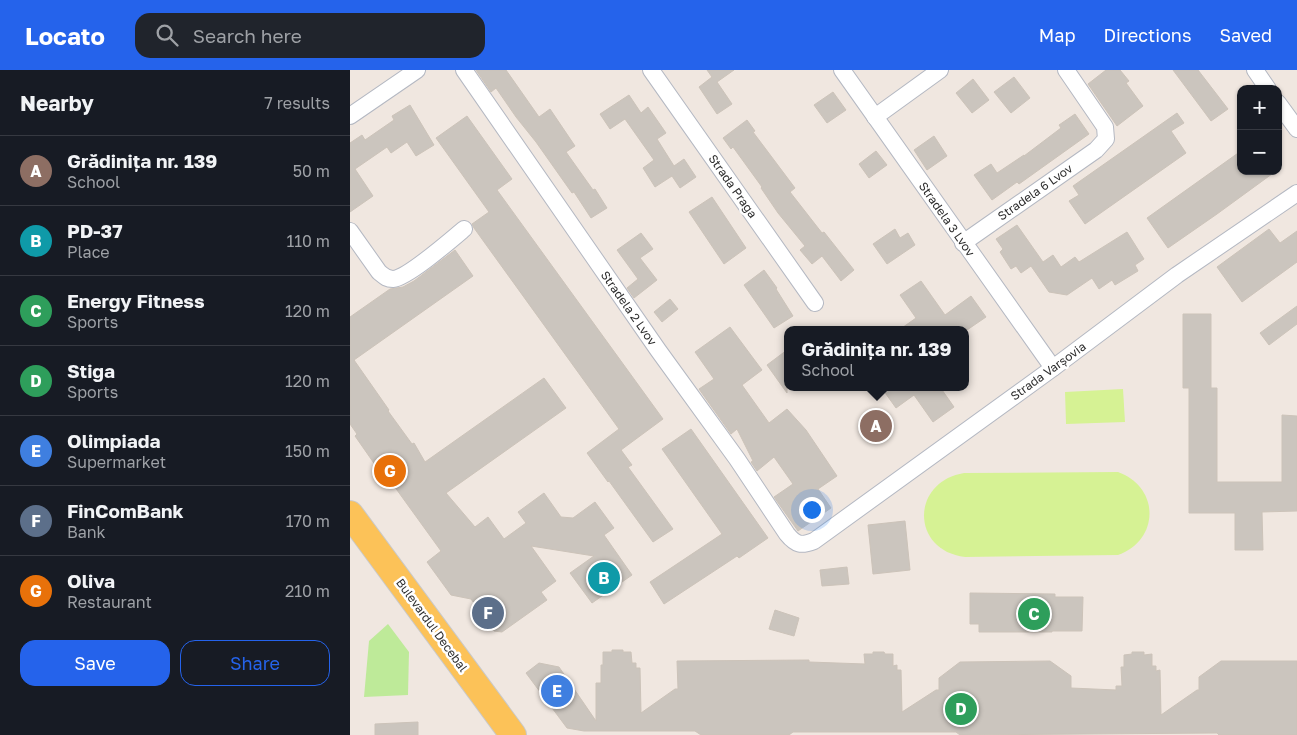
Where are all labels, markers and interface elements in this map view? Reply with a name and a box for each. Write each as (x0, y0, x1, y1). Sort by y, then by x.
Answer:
search box (135, 13, 485, 58)
text: Locato (25, 21, 105, 50)
icon: search (153, 21, 181, 49)
text: Search here (193, 24, 302, 47)
text: Map (1039, 24, 1075, 46)
text: Directions (1103, 24, 1191, 46)
text: Saved (1219, 24, 1272, 46)
map controls (1237, 85, 1282, 175)
button: + (1237, 85, 1282, 130)
text: Nearby (20, 90, 94, 116)
text: 7 results (264, 93, 330, 113)
button: − (1237, 130, 1282, 175)
text: Grădinița nr. 139 (67, 149, 217, 172)
street label: Strada Praga (706, 151, 760, 221)
text: A (30, 161, 42, 181)
text: 50 m (293, 161, 330, 181)
street label: Stradela 6 Lvov (995, 161, 1076, 223)
text: School (67, 172, 120, 192)
street label: Stradela 3 Lvov (916, 179, 978, 259)
text: PD-37 (67, 219, 122, 242)
text: B (30, 231, 42, 251)
text: 110 m (286, 231, 330, 251)
text: Place (67, 242, 110, 262)
street label: Stradela 2 Lvov (598, 268, 660, 348)
text: Energy Fitness (67, 289, 205, 312)
text: C (30, 301, 42, 321)
text: 120 m (285, 301, 330, 321)
text: Sports (67, 312, 118, 332)
popup (784, 326, 969, 391)
text: Grădinița nr. 139 (801, 337, 952, 360)
street label: Strada Varșovia (1007, 339, 1089, 403)
text: Stiga (67, 359, 115, 382)
text: School (801, 360, 854, 380)
text: D (30, 371, 42, 391)
text: 120 m (285, 371, 330, 391)
text: Sports (67, 382, 118, 402)
pin: A (860, 407, 892, 445)
text: Olimpiada (67, 429, 160, 452)
text: E (31, 441, 41, 461)
text: 150 m (285, 441, 330, 461)
text: Supermarket (67, 452, 166, 472)
pin: G (374, 452, 406, 490)
your location (799, 497, 825, 523)
text: FinComBank (67, 499, 183, 522)
text: F (31, 511, 41, 531)
text: 170 m (286, 511, 330, 531)
text: Bank (67, 522, 106, 542)
pin: B (588, 559, 620, 597)
text: Oliva (67, 569, 115, 592)
street label: Bulevardul Decebal (393, 575, 471, 675)
text: G (30, 581, 42, 601)
text: 210 m (285, 581, 330, 601)
text: Restaurant (67, 592, 152, 612)
pin: F (472, 594, 504, 632)
pin: C (1018, 595, 1050, 633)
button: Save (20, 640, 170, 686)
button: Share (180, 640, 330, 686)
pin: E (541, 672, 573, 710)
pin: D (945, 690, 977, 728)

